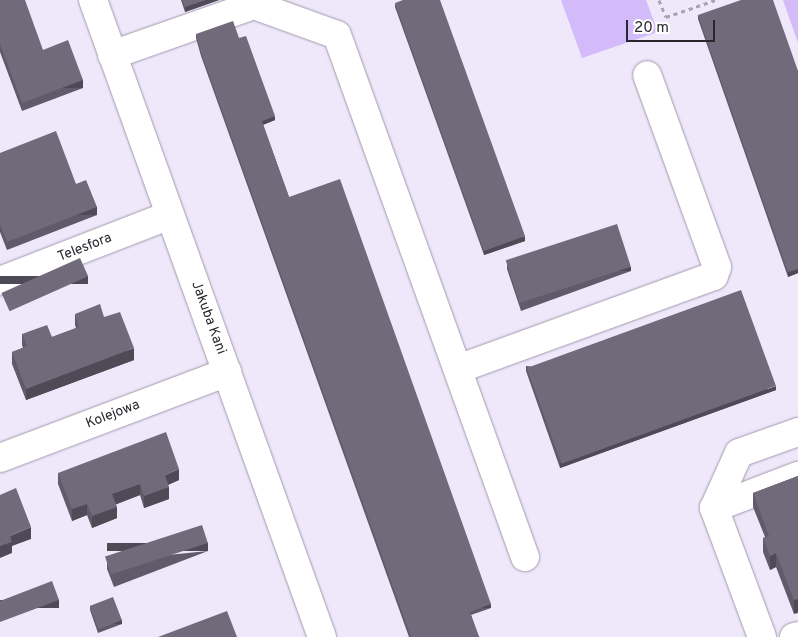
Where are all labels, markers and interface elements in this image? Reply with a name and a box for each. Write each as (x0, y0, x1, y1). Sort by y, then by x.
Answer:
scale bar (628, 10, 717, 42)
text: 20 m (634, 19, 669, 38)
street label: Telesfora (56, 230, 114, 266)
street label: Jakuba Kani (187, 279, 229, 357)
street label: Kolejowa (84, 397, 142, 433)

